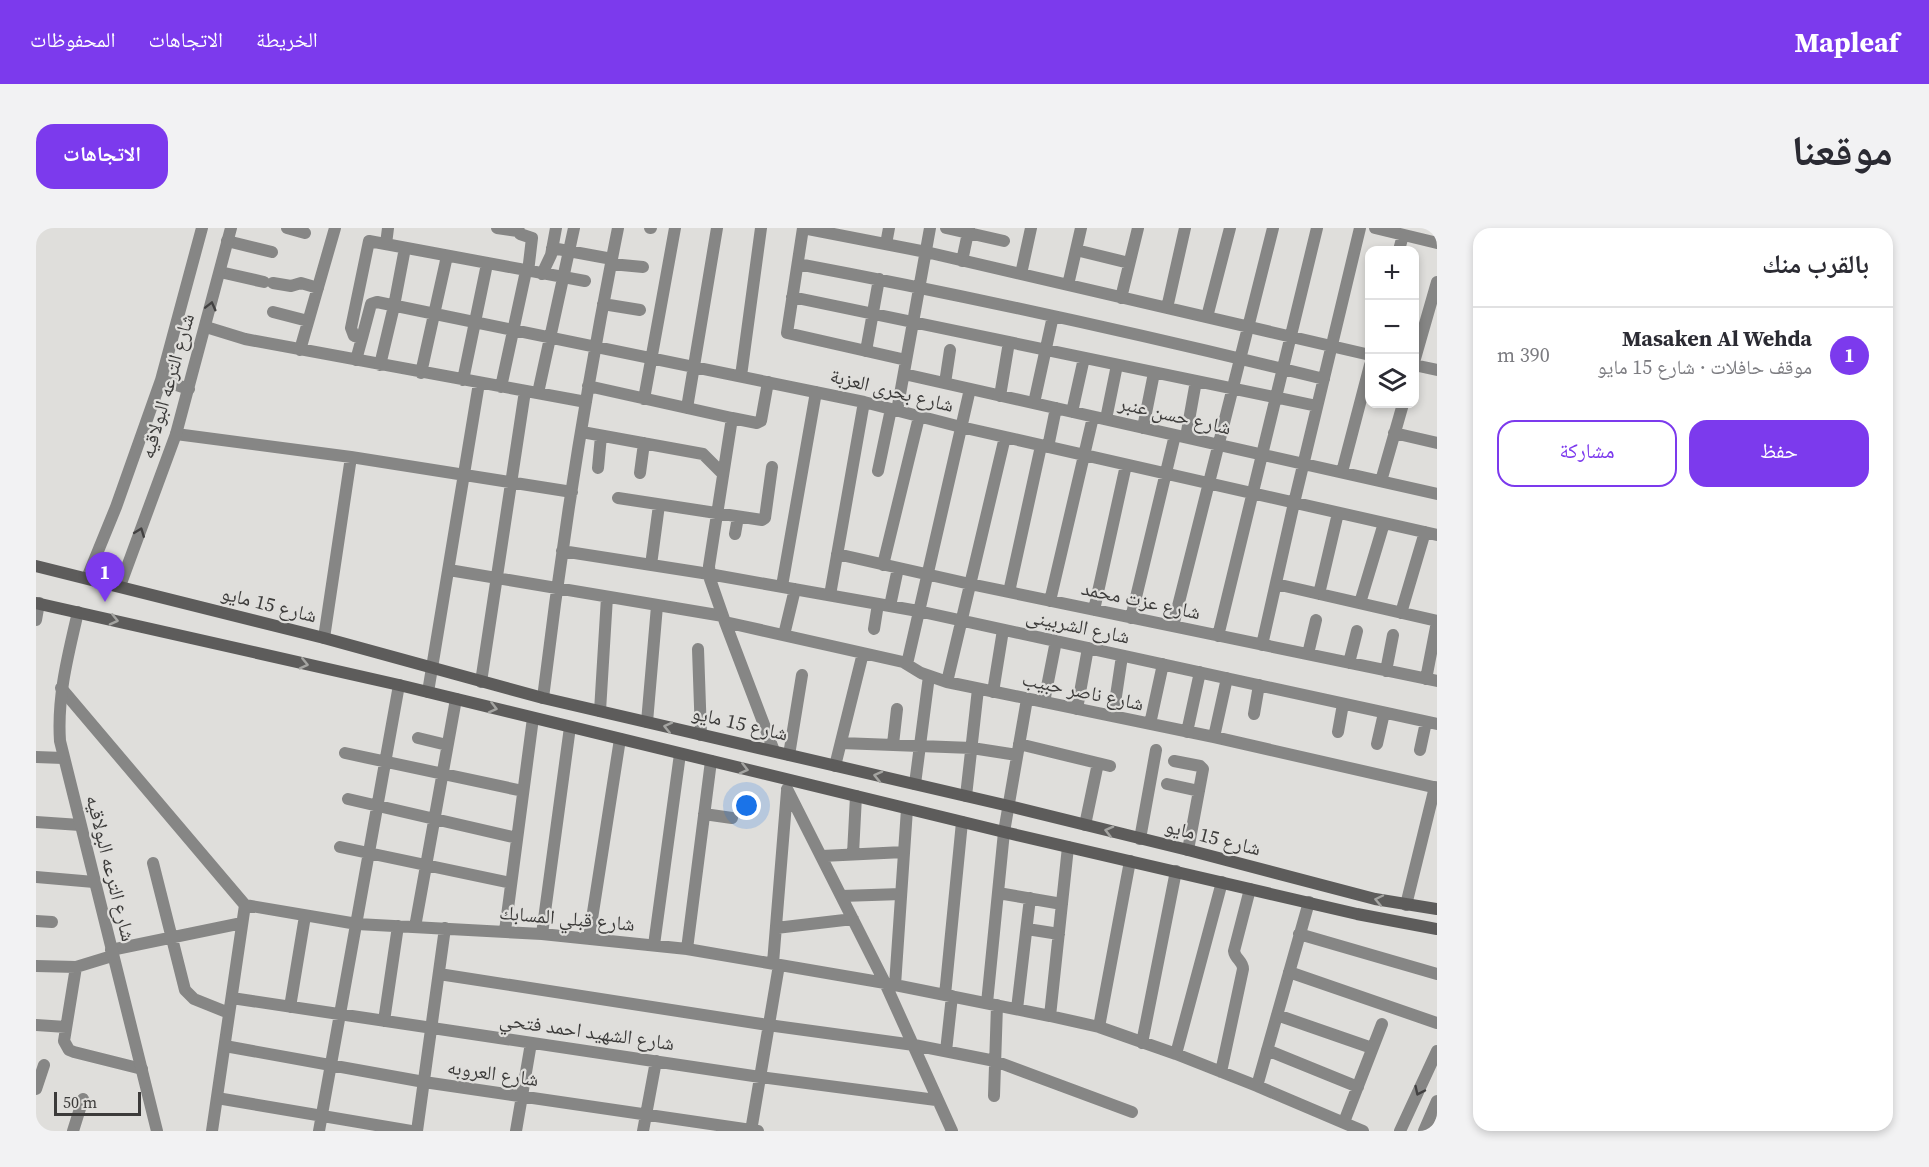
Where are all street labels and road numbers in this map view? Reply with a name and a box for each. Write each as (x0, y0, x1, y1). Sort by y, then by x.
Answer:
street label: شارع الترعه البولاقيه (133, 310, 201, 462)
street label: شارع بحرى العزبة (827, 361, 957, 419)
street label: شارع حسن عنبر (1115, 388, 1234, 442)
street label: شارع عزت محمد (1079, 574, 1203, 626)
street label: شارع 15 مايو (218, 579, 320, 629)
street label: شارع الشربينى (1024, 601, 1132, 651)
street label: شارع ناصر حبيب (1020, 664, 1146, 718)
street label: شارع 15 مايو (689, 698, 791, 748)
street label: شارع الترعه البولاقيه (79, 792, 143, 944)
street label: شارع 15 مايو (1162, 812, 1264, 862)
street label: شارع قبلي المسابك (498, 898, 636, 940)
street label: شارع الشهيد احمد فتحي (497, 1005, 676, 1059)
street label: شارع العروبه (446, 1053, 540, 1093)

